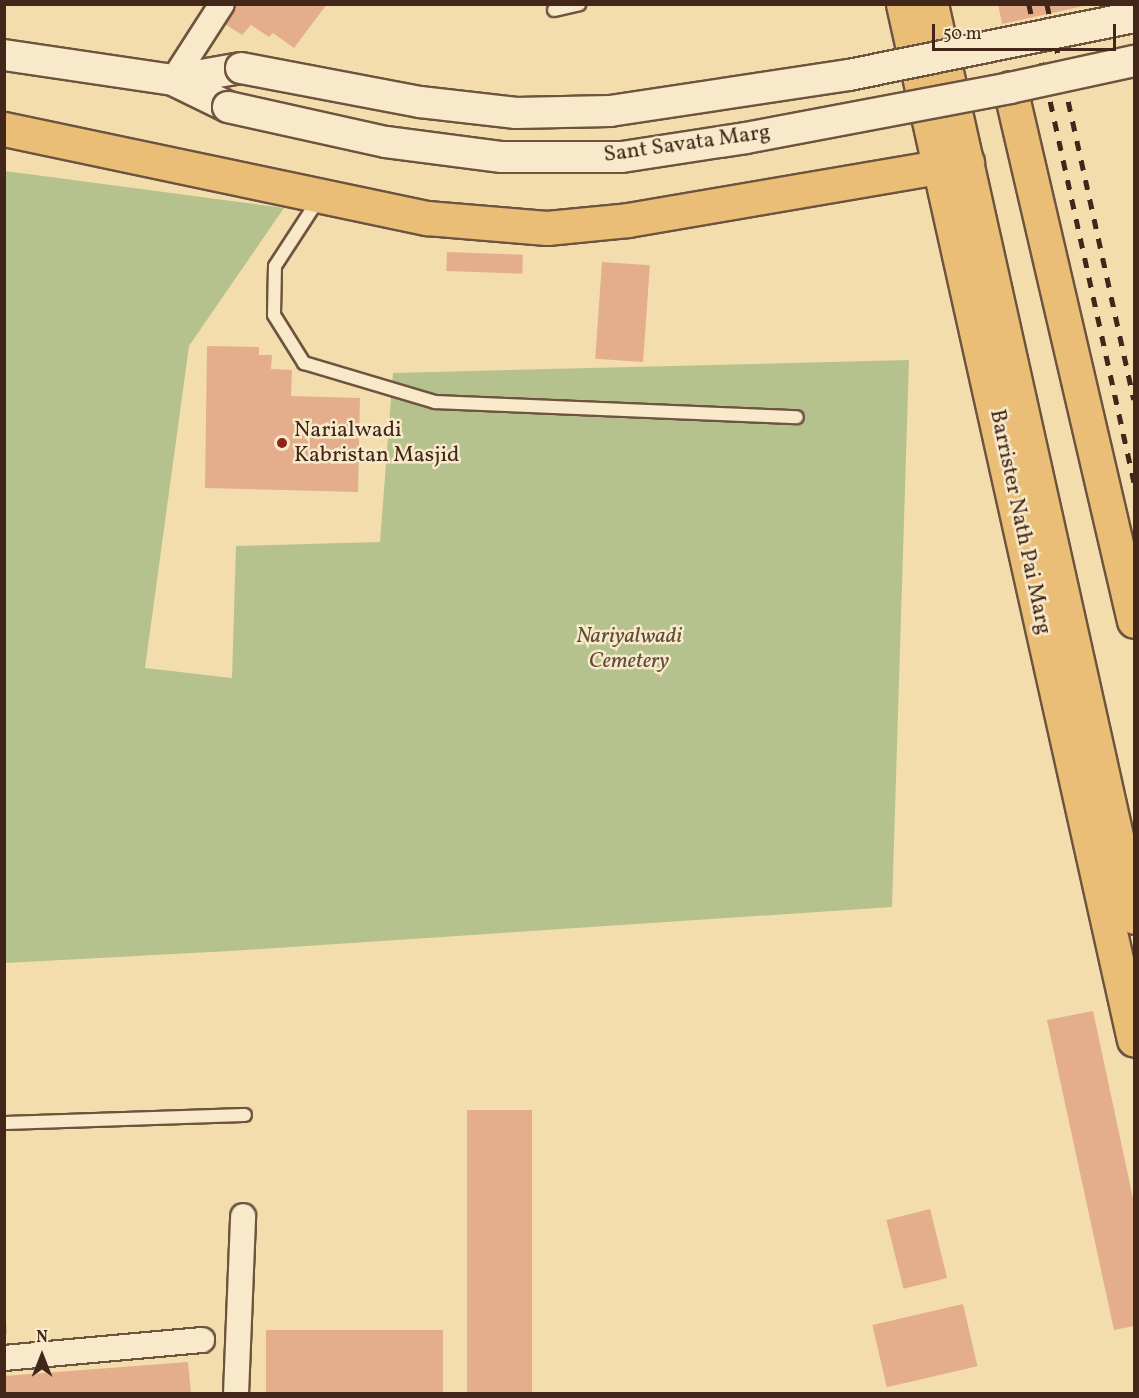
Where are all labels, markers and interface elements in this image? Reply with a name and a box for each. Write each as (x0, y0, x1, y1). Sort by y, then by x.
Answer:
scale bar (935, 12, 1120, 50)
text: 50 m (943, 22, 982, 47)
street label: Sant Savata Marg (602, 119, 772, 169)
street label: Barrister Nath Pai Marg (983, 407, 1057, 637)
place label: Narialwadi Kabristan Masjid (294, 417, 459, 469)
marker: Narialwadi Kabristan Masjid (275, 436, 289, 450)
park label: Nariyalwadi Cemetery (576, 623, 682, 674)
north arrow (12, 1326, 72, 1386)
text: N (36, 1327, 48, 1349)

